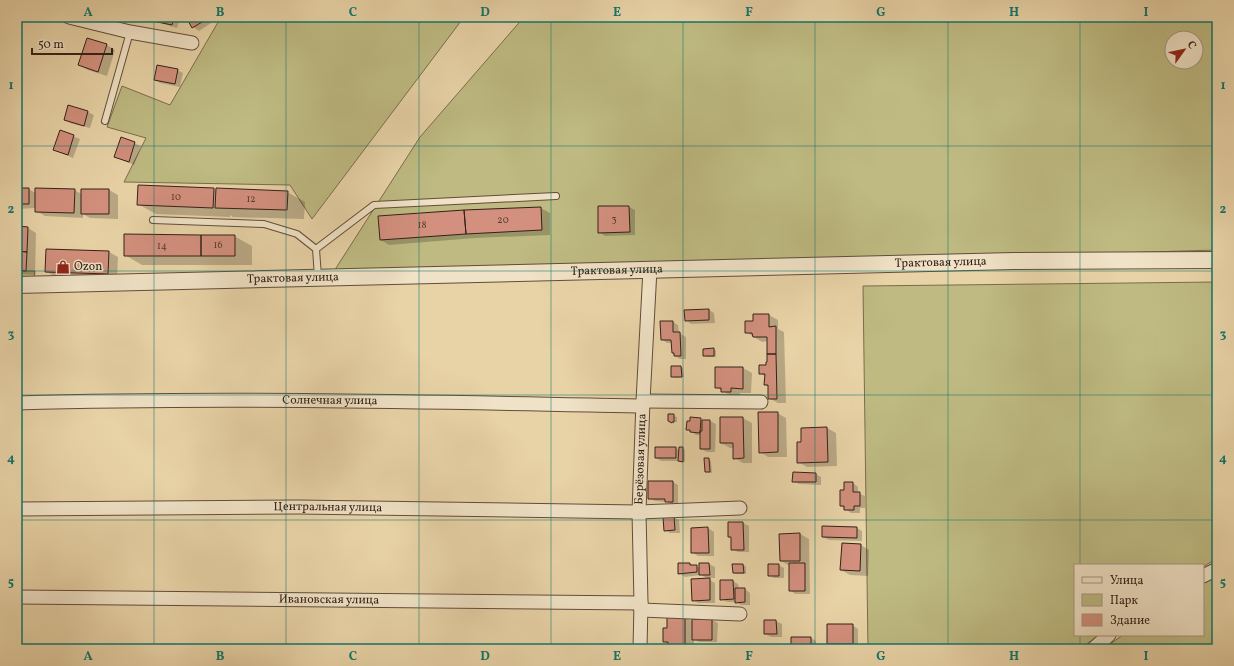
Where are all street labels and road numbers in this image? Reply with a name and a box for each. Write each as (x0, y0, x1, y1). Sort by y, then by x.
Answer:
street label: Трактовая улица (895, 254, 987, 272)
street label: Трактовая улица (571, 261, 663, 280)
street label: Трактовая улица (247, 269, 339, 287)
street label: Солнечная улица (282, 392, 378, 409)
street label: Берёзовая улица (631, 413, 651, 505)
street label: Центральная улица (274, 499, 383, 516)
street label: Ивановская улица (279, 592, 379, 608)

